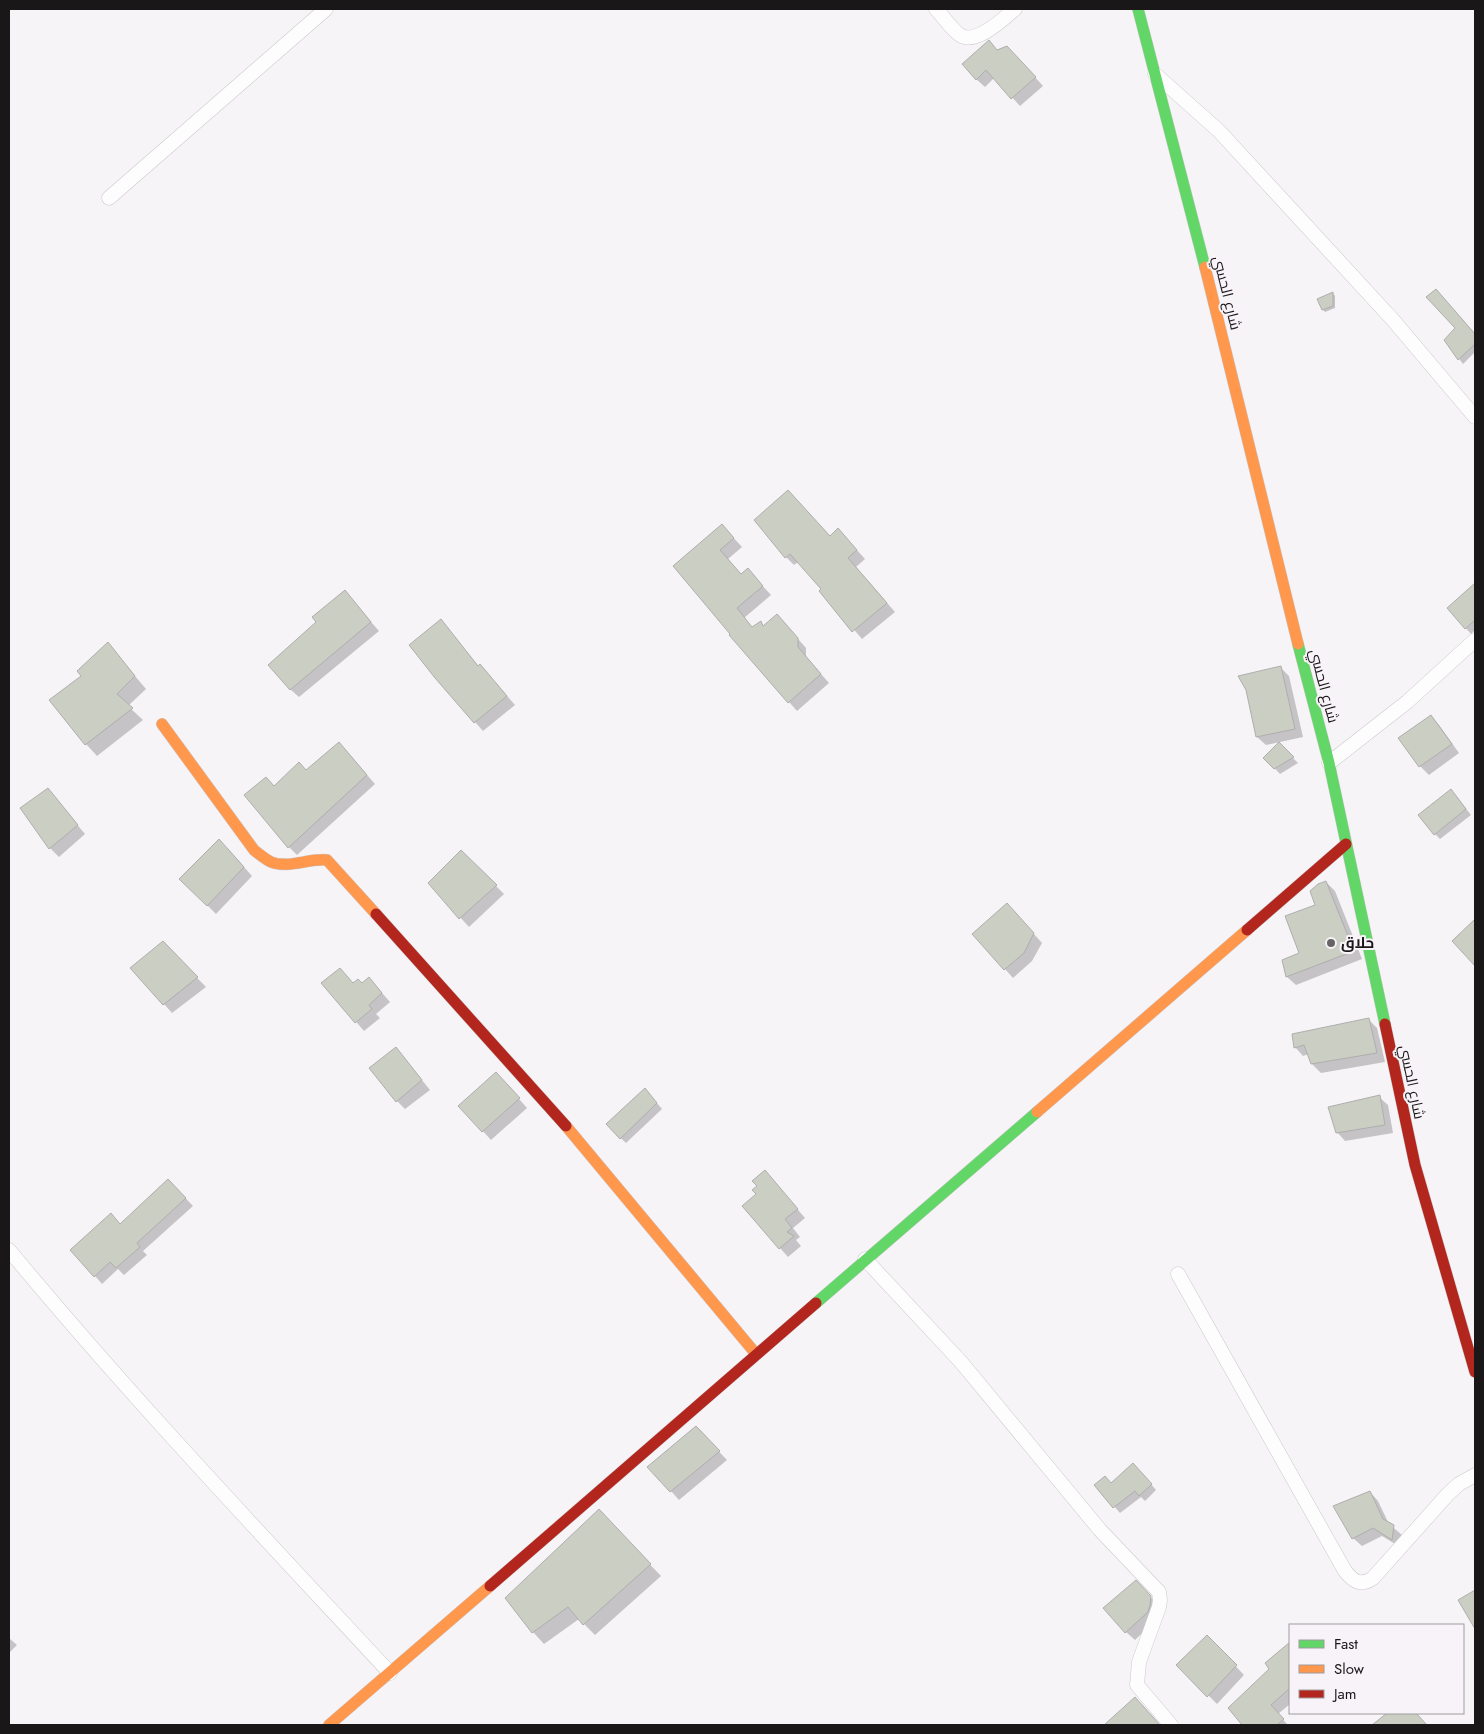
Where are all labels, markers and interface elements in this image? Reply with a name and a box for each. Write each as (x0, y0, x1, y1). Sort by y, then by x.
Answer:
street label: شارع الحسي (1206, 254, 1247, 333)
street label: شارع الحسي (1303, 647, 1344, 726)
place label: حلاق (1341, 932, 1374, 954)
marker: حلاق (1325, 937, 1337, 949)
street label: شارع الحسي (1392, 1043, 1431, 1121)
legend (1289, 1624, 1464, 1714)
text: Fast (1334, 1633, 1358, 1655)
text: Slow (1334, 1658, 1365, 1680)
text: Jam (1332, 1683, 1357, 1705)

